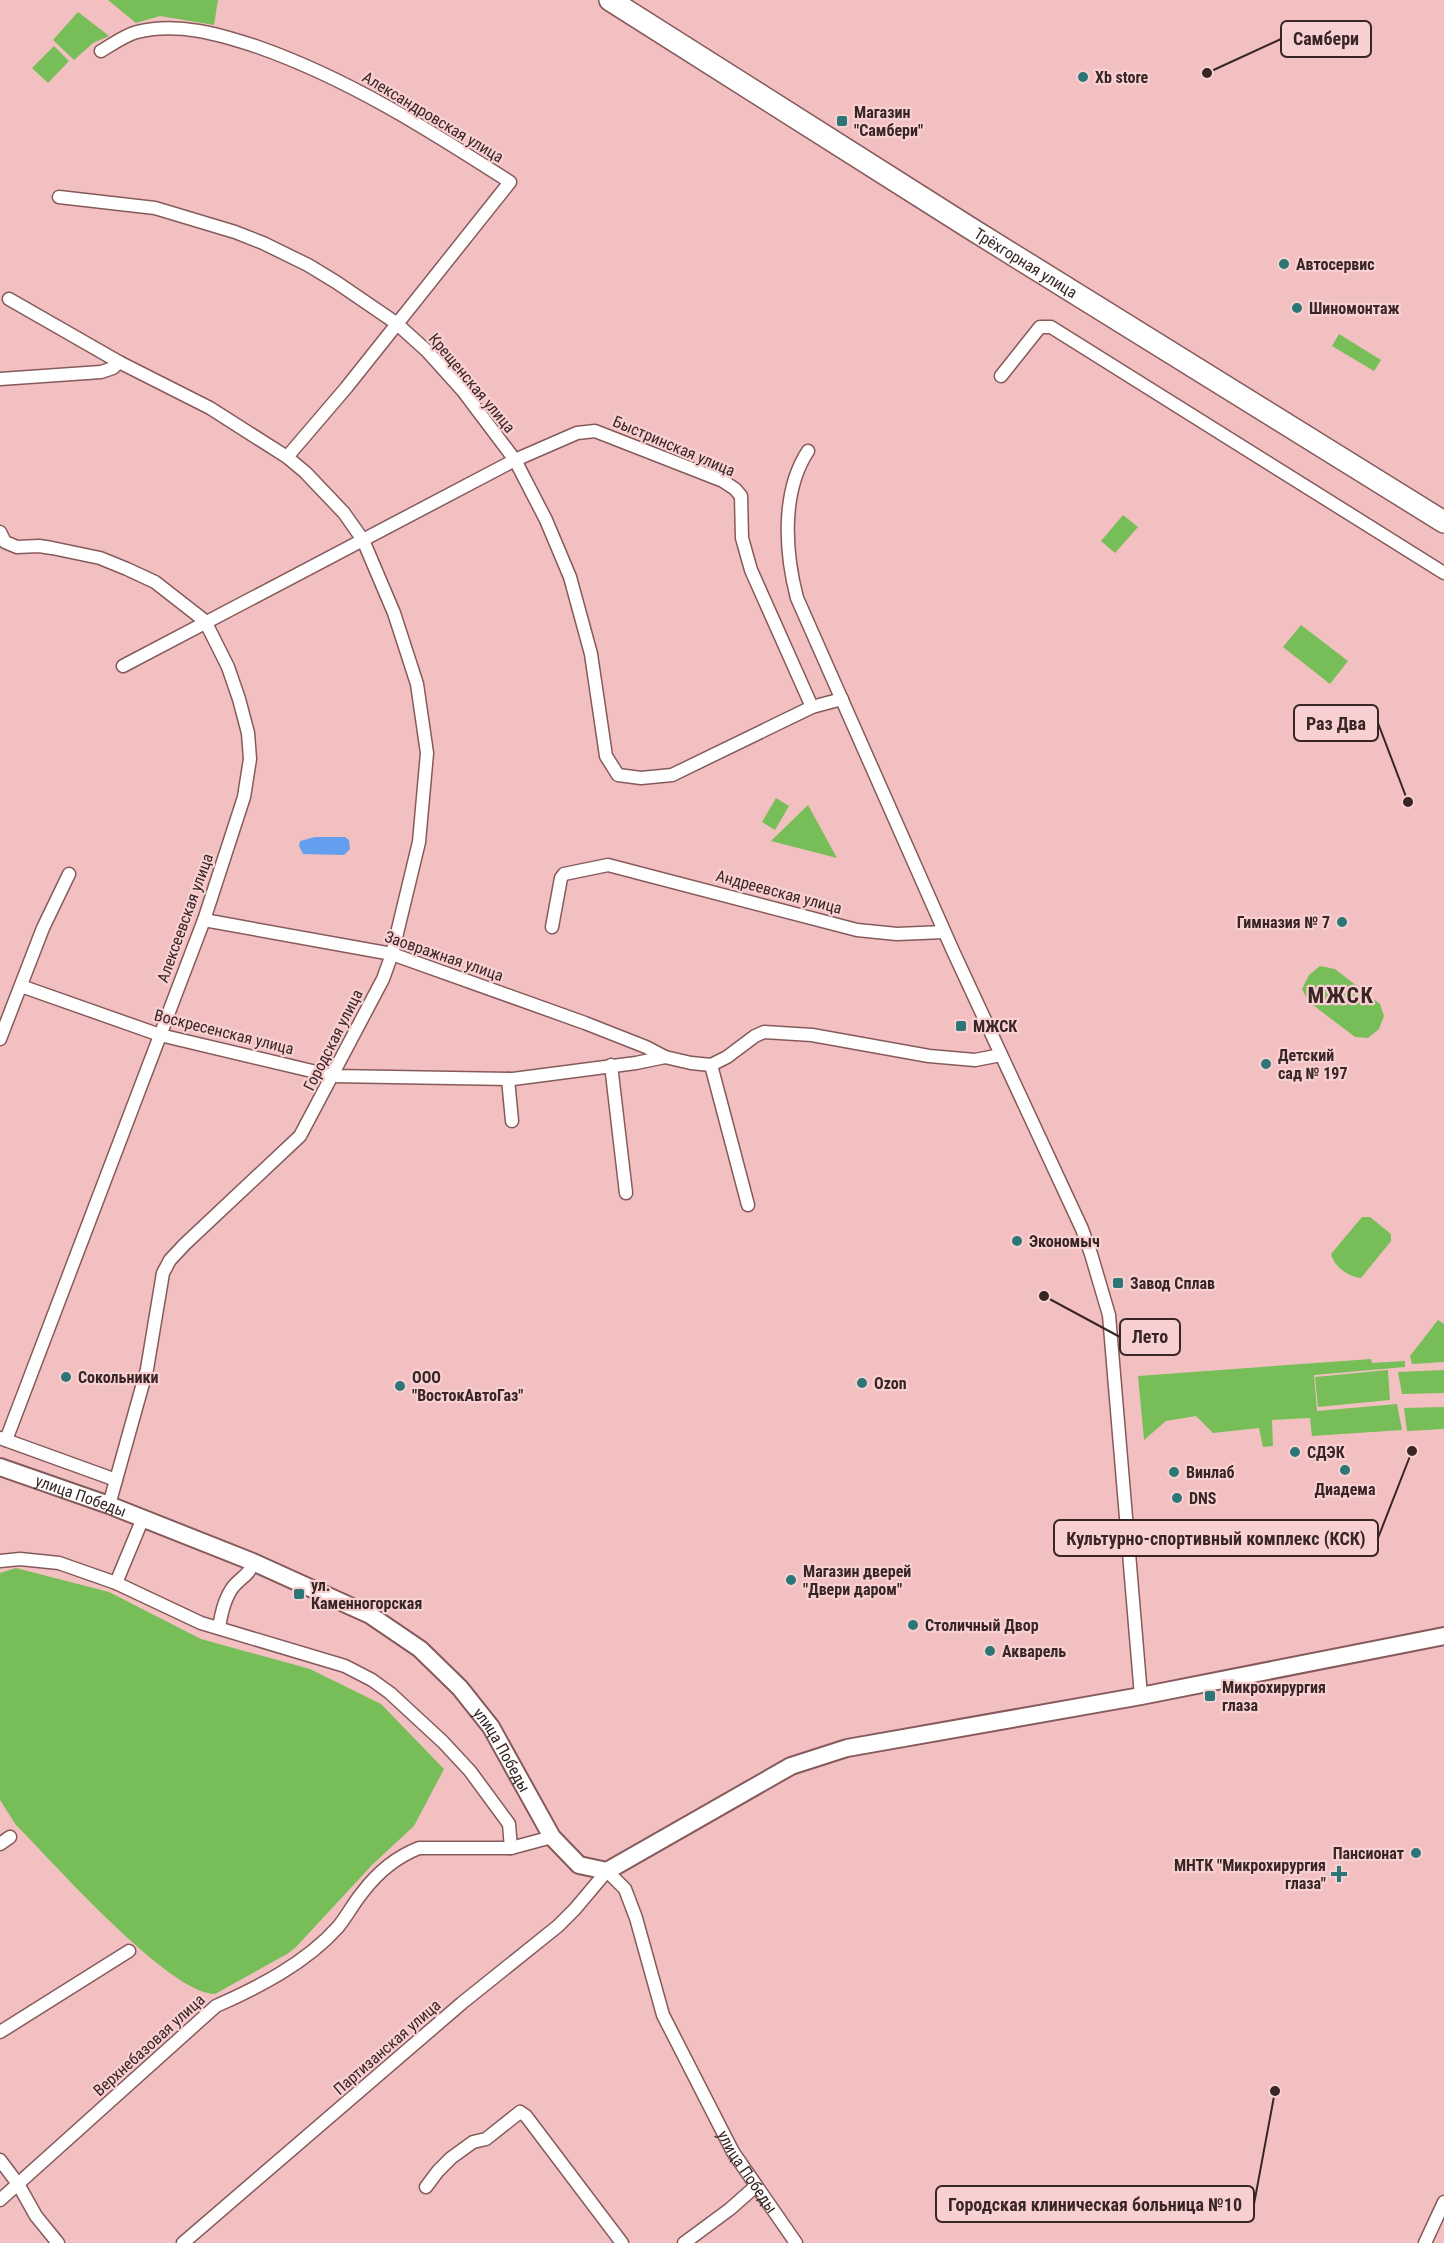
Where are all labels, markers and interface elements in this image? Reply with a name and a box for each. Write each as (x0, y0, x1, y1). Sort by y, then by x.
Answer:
callout: Самбери (1281, 21, 1371, 57)
text: Самбери (1293, 28, 1359, 49)
street label: Александровская улица (359, 67, 507, 167)
place label: Xb store (1095, 68, 1149, 87)
marker: Xb store (1076, 70, 1090, 84)
place label: Магазин "Самбери" (854, 103, 923, 140)
marker: Магазин "Самбери" (835, 114, 849, 128)
street label: Трёхгорная улица (971, 224, 1081, 302)
place label: Автосервис (1296, 255, 1375, 274)
marker: Автосервис (1277, 257, 1291, 271)
place label: Шиномонтаж (1309, 299, 1400, 318)
marker: Шиномонтаж (1290, 301, 1304, 315)
street label: Крещенская улица (425, 329, 519, 437)
street label: Быстринская улица (610, 412, 738, 480)
callout: Раз Два (1294, 705, 1378, 741)
text: Раз Два (1306, 713, 1366, 734)
street label: Алексеевская улица (153, 851, 217, 985)
street label: Андреевская улица (714, 866, 844, 918)
place label: Гимназия № 7 (1237, 913, 1330, 932)
marker: Гимназия № 7 (1335, 915, 1349, 929)
street label: Заовражная улица (382, 927, 506, 985)
district label: МЖСК (1308, 983, 1374, 1008)
street label: Городская улица (299, 986, 367, 1094)
street label: Воскресенская улица (152, 1005, 296, 1059)
place label: МЖСК (973, 1017, 1018, 1036)
marker: МЖСК (954, 1019, 968, 1033)
place label: Детский сад № 197 (1278, 1046, 1348, 1083)
marker: Детский сад № 197 (1259, 1057, 1273, 1071)
place label: Экономыч (1029, 1232, 1100, 1251)
marker: Экономыч (1010, 1234, 1024, 1248)
place label: Завод Сплав (1130, 1274, 1215, 1293)
marker: Завод Сплав (1111, 1276, 1125, 1290)
callout: Лето (1120, 1319, 1180, 1355)
text: Лето (1132, 1326, 1168, 1347)
place label: Сокольники (78, 1368, 158, 1387)
place label: ООО "ВостокАвтоГаз" (412, 1368, 523, 1405)
marker: Сокольники (59, 1370, 73, 1384)
place label: Ozon (874, 1374, 907, 1393)
marker: Ozon (855, 1376, 869, 1390)
marker: ООО "ВостокАвтоГаз" (393, 1379, 407, 1393)
place label: СДЭК (1307, 1443, 1346, 1462)
marker: СДЭК (1288, 1445, 1302, 1459)
place label: Винлаб (1186, 1463, 1235, 1482)
marker: Диадема (1338, 1463, 1352, 1477)
marker: Винлаб (1167, 1465, 1181, 1479)
street label: улица Победы (33, 1471, 129, 1521)
place label: Диадема (1315, 1480, 1376, 1499)
place label: DNS (1189, 1489, 1217, 1508)
marker: DNS (1170, 1491, 1184, 1505)
callout: Культурно-спортивный комплекс (КСК) (1054, 1520, 1378, 1556)
text: Культурно-спортивный комплекс (КСК) (1066, 1528, 1366, 1550)
place label: Магазин дверей "Двери даром" (803, 1562, 911, 1599)
marker: Магазин дверей "Двери даром" (784, 1573, 798, 1587)
place label: ул. Каменногорская (311, 1576, 422, 1613)
marker: ул. Каменногорская (292, 1587, 306, 1601)
place label: Столичный Двор (925, 1616, 1039, 1635)
marker: Столичный Двор (906, 1618, 920, 1632)
place label: Акварель (1002, 1642, 1066, 1661)
marker: Акварель (983, 1644, 997, 1658)
place label: Микрохирургия глаза (1222, 1678, 1326, 1715)
marker: Микрохирургия глаза (1203, 1689, 1217, 1703)
street label: улица Победы (470, 1704, 535, 1795)
place label: Пансионат (1333, 1844, 1404, 1863)
marker: Пансионат (1409, 1846, 1423, 1860)
place label: МНТК "Микрохирургия глаза" (1174, 1856, 1326, 1893)
marker: МНТК "Микрохирургия глаза" (1330, 1865, 1348, 1883)
street label: Верхнебазовая улица (89, 1990, 209, 2100)
street label: Партизанская улица (330, 1995, 444, 2099)
street label: улица Победы (714, 2127, 782, 2216)
callout: Городская клиническая больница №10 (936, 2186, 1254, 2222)
text: Городская клиническая больница №10 (948, 2194, 1242, 2215)

